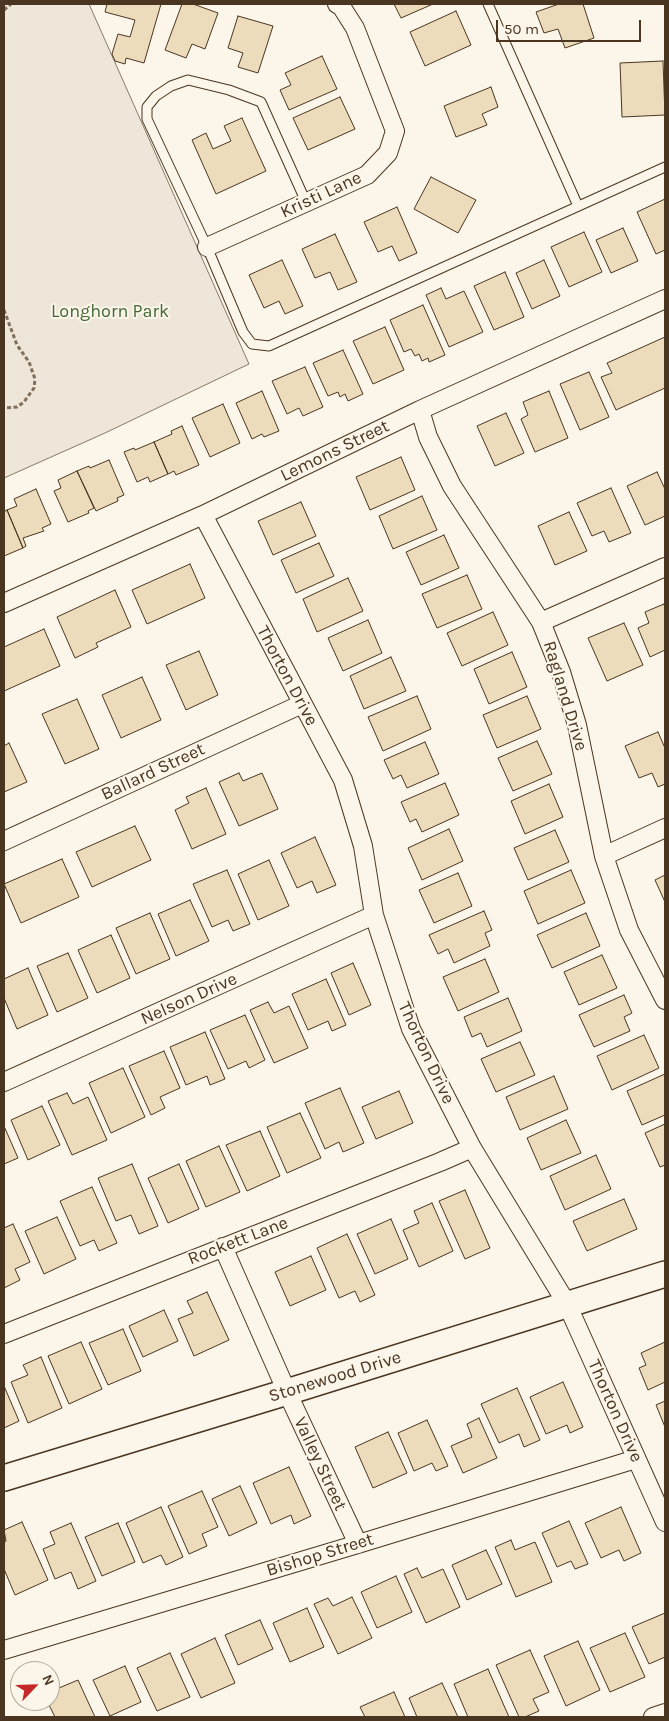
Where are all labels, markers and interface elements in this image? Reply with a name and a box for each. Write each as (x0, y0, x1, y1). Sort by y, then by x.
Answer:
scale bar (499, 10, 644, 42)
text: 50 m (504, 20, 539, 38)
street label: Kristi Lane (277, 167, 365, 223)
park label: Longhorn Park (51, 301, 169, 323)
street label: Lemons Street (277, 415, 393, 487)
street label: Thorton Drive (252, 622, 322, 730)
street label: Ragland Drive (538, 638, 592, 754)
street label: Ballard Street (98, 739, 208, 805)
street label: Nelson Drive (138, 968, 240, 1030)
street label: Thorton Drive (393, 999, 459, 1107)
street label: Rockett Lane (185, 1212, 291, 1270)
street label: Stonewood Drive (266, 1347, 404, 1407)
street label: Thorton Drive (583, 1356, 647, 1466)
street label: Valley Street (289, 1414, 351, 1514)
street label: Bishop Street (264, 1528, 376, 1582)
north arrow (10, 1661, 60, 1711)
text: N (38, 1672, 58, 1688)

